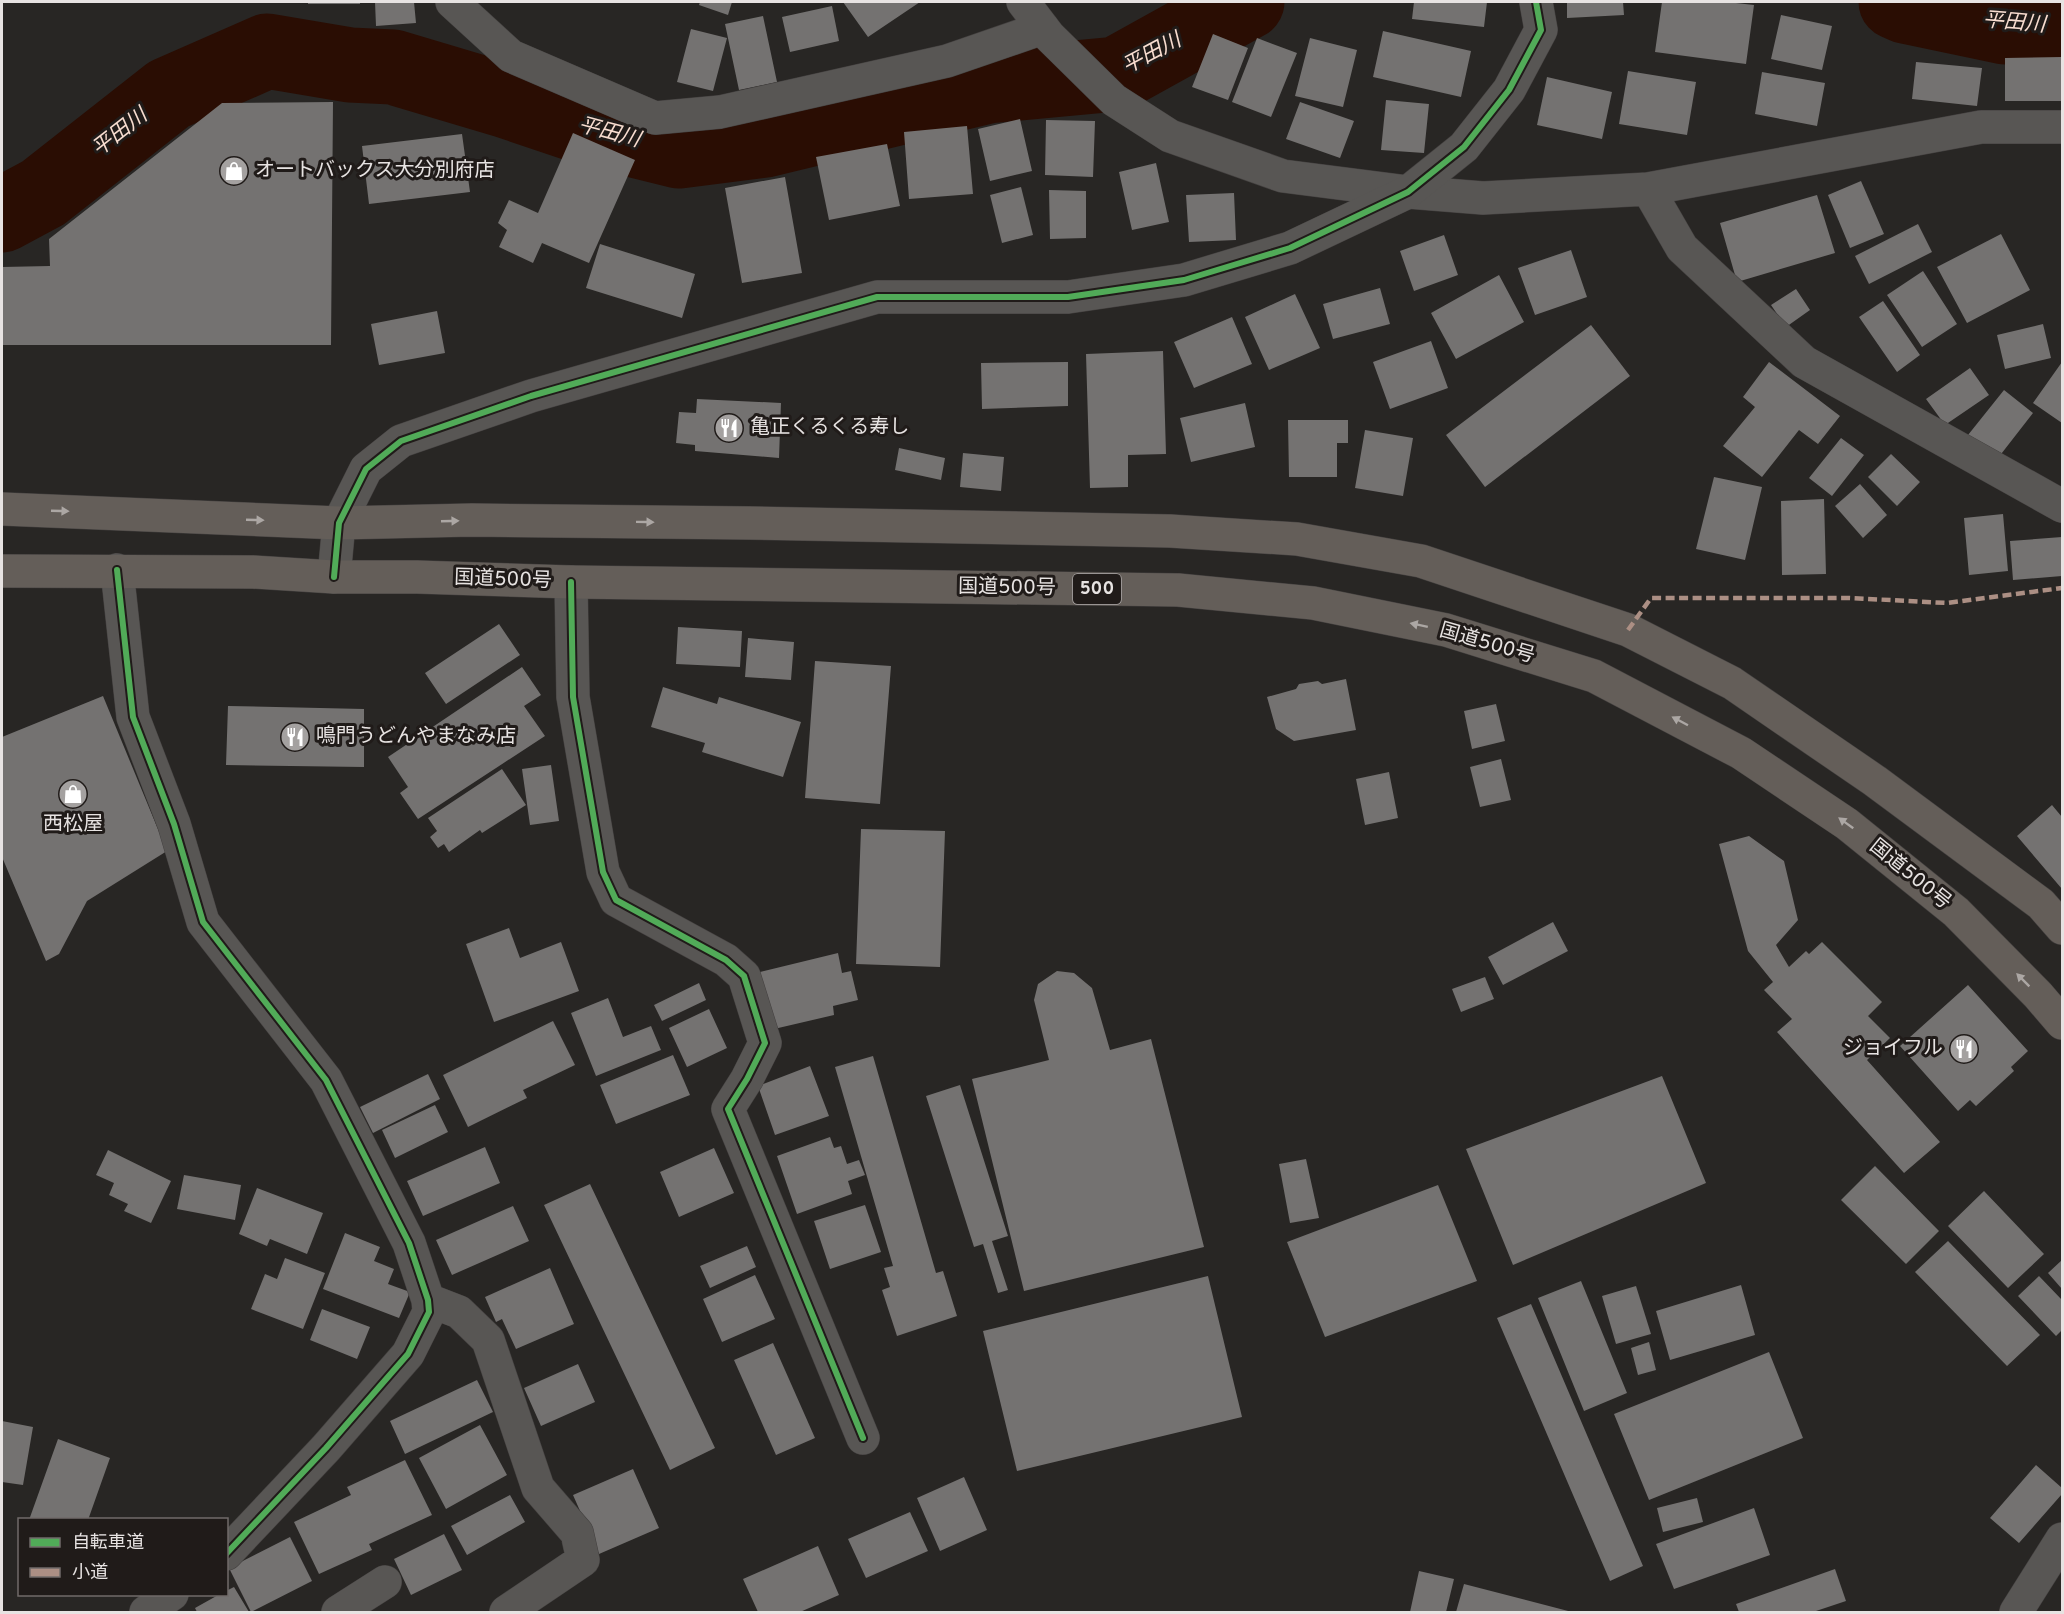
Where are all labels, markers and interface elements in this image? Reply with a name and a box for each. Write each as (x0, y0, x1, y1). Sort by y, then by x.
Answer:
water label: 平田川 (1981, 7, 2049, 39)
water label: 平田川 (1118, 26, 1188, 81)
water label: 平田川 (87, 102, 155, 163)
water label: 平田川 (575, 112, 645, 155)
shop icon: オートバックス大分別府店 (218, 155, 250, 187)
place label: オートバックス大分別府店 (255, 158, 494, 184)
restaurant icon: 亀正くるくる寿し (713, 412, 745, 444)
place label: 亀正くるくる寿し (750, 415, 909, 441)
one-way arrow (50, 507, 69, 516)
one-way arrow (245, 515, 264, 524)
one-way arrow (440, 516, 459, 525)
one-way arrow (635, 517, 654, 527)
street label: 国道500号 (454, 565, 552, 595)
street label: 国道500号 (958, 574, 1056, 602)
road number: 500 (1073, 574, 1121, 604)
street label: 国道500号 (1436, 618, 1538, 670)
one-way arrow (1410, 620, 1429, 629)
one-way arrow (1671, 716, 1688, 726)
restaurant icon: 鳴門うどんやまなみ店 (279, 721, 311, 753)
place label: 鳴門うどんやまなみ店 (316, 724, 516, 750)
shop icon: 西松屋 (57, 778, 89, 810)
place label: 西松屋 (43, 812, 103, 838)
one-way arrow (1838, 817, 1854, 829)
street label: 国道500号 (1864, 834, 1956, 916)
one-way arrow (2016, 972, 2030, 987)
restaurant icon: ジョイフル (1948, 1033, 1980, 1065)
place label: ジョイフル (1843, 1036, 1943, 1062)
legend (18, 1518, 228, 1596)
text: 自転車道 (72, 1532, 144, 1555)
text: 小道 (72, 1562, 108, 1585)

